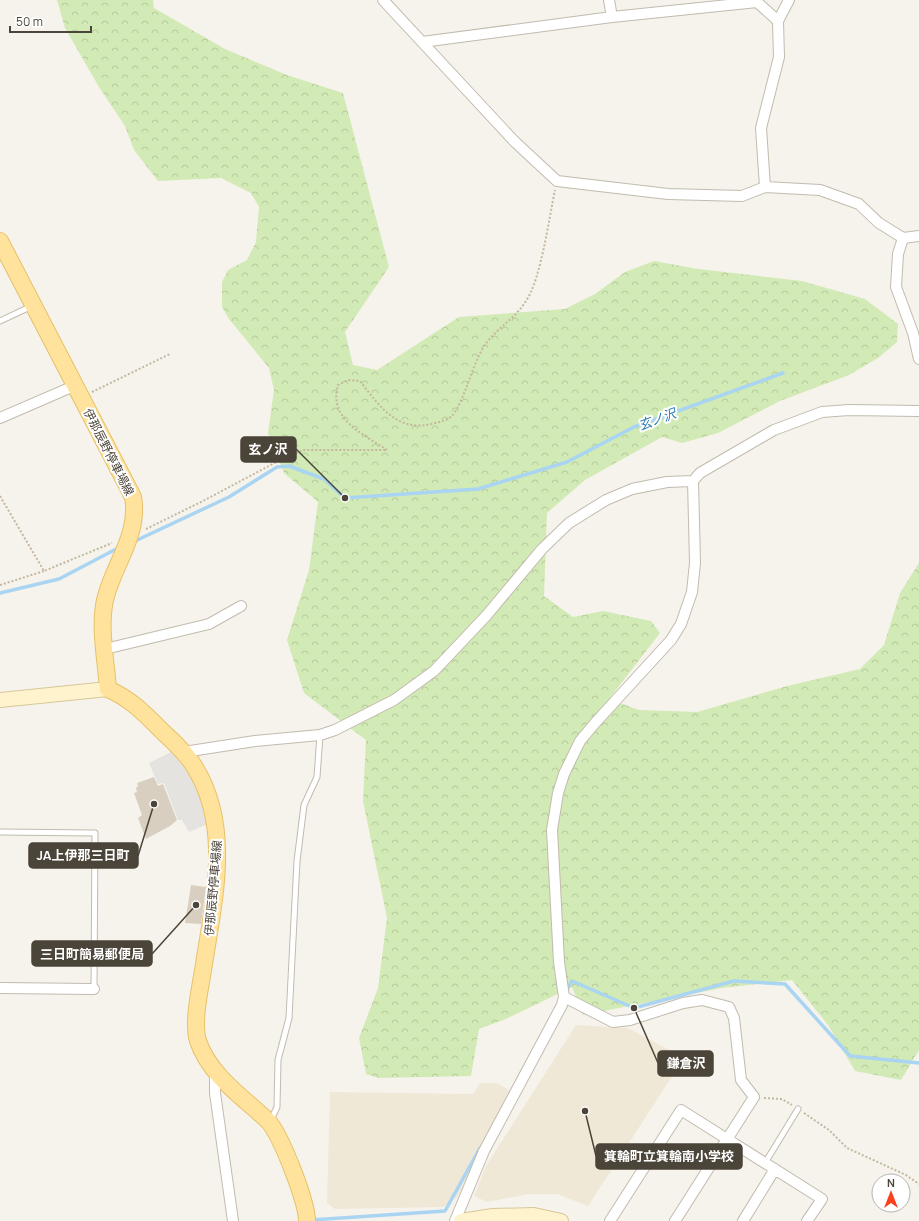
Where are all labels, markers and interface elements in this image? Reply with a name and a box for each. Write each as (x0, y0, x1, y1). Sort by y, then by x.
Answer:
scale bar (10, 8, 91, 34)
text: 50 m (16, 13, 43, 30)
water label: 玄ノ沢 (636, 403, 680, 434)
street label: 伊那辰野停車場線 (80, 405, 138, 499)
callout: 玄ノ沢 (241, 437, 296, 462)
text: 玄ノ沢 (248, 440, 288, 458)
street label: 伊那辰野停車場線 (200, 839, 226, 937)
callout: JA上伊那三日町 (29, 843, 138, 868)
text: JA上伊那三日町 (37, 846, 129, 864)
callout: 三日町簡易郵便局 (32, 941, 152, 966)
text: 三日町簡易郵便局 (40, 945, 144, 963)
callout: 鎌倉沢 (658, 1051, 713, 1076)
text: 鎌倉沢 (666, 1054, 706, 1072)
callout: 箕輪町立箕輪南小学校 (596, 1144, 742, 1169)
text: 箕輪町立箕輪南小学校 (604, 1147, 734, 1165)
north arrow (871, 1173, 911, 1213)
text: N (887, 1175, 895, 1190)

